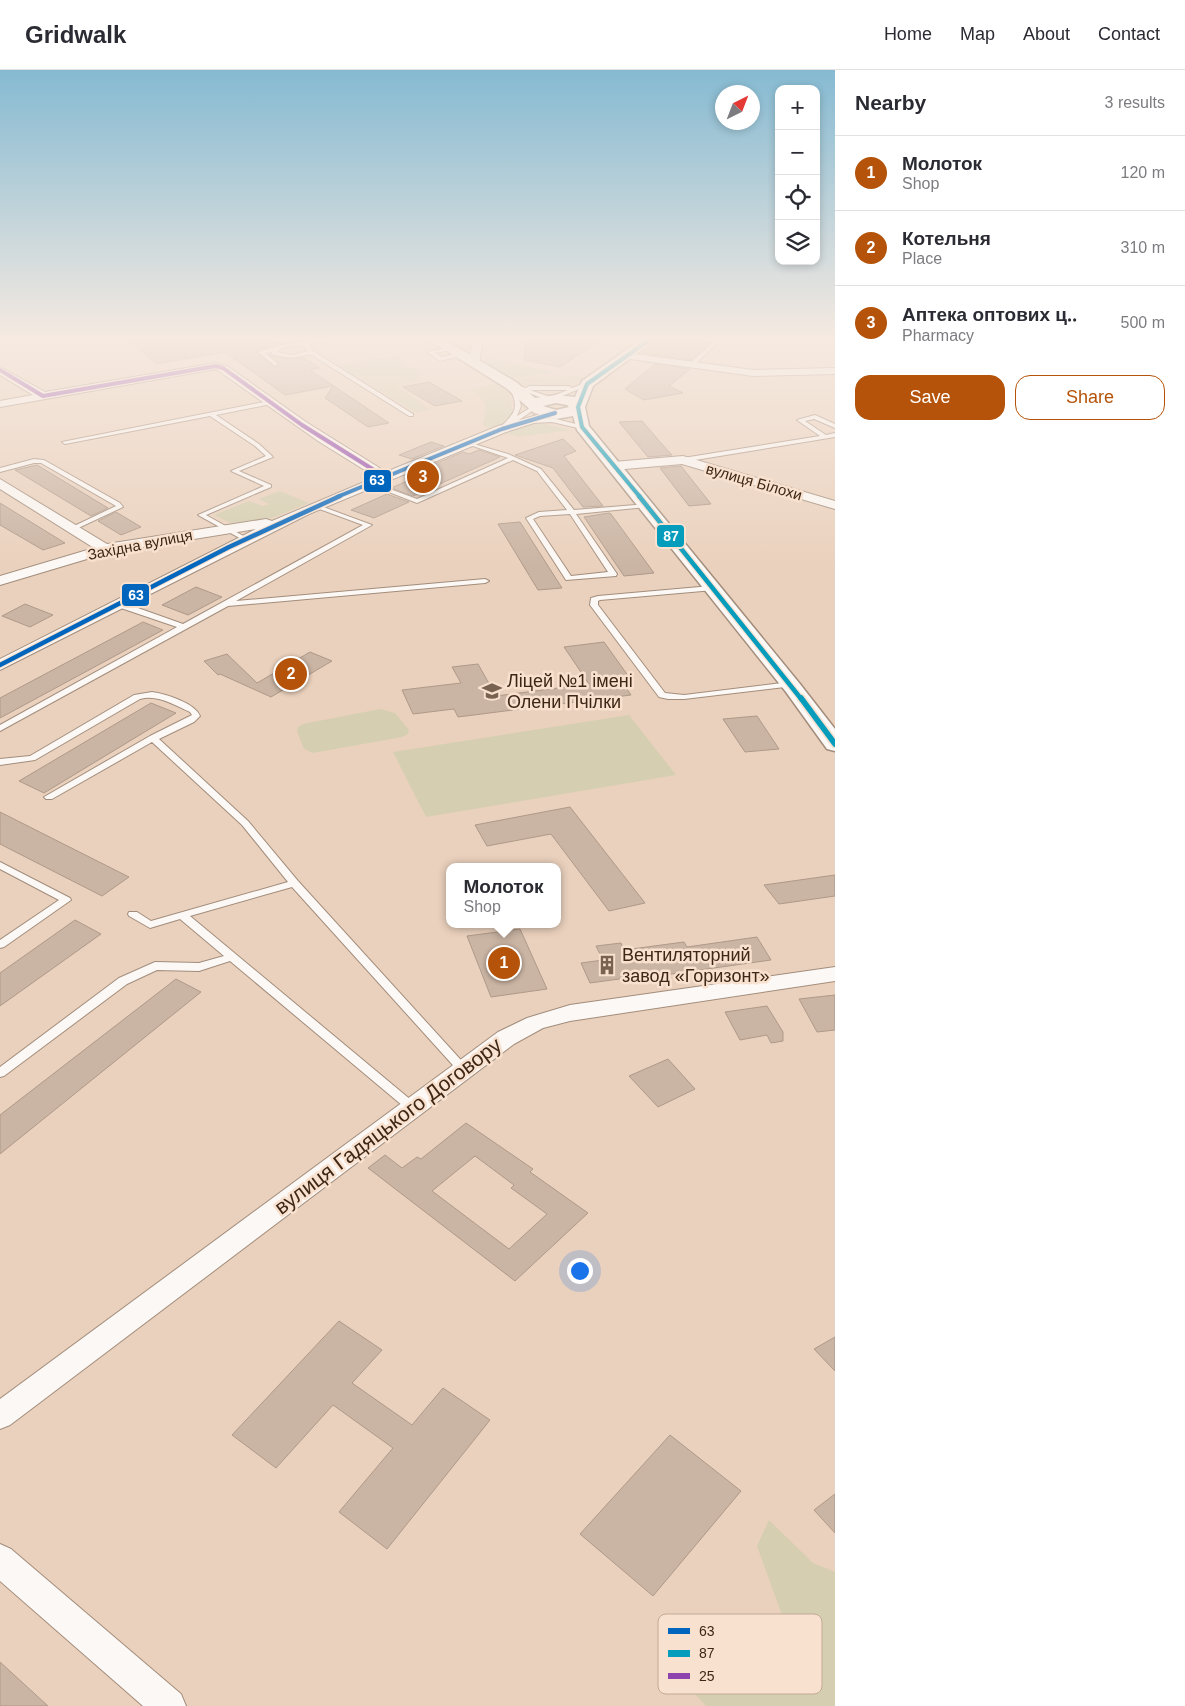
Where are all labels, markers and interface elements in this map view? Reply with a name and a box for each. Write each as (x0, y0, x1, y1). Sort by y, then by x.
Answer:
text: Gridwalk (25, 21, 126, 48)
text: Home (884, 24, 932, 44)
text: Map (960, 24, 995, 44)
text: About (1023, 24, 1070, 44)
text: Contact (1098, 24, 1160, 44)
north arrow (715, 85, 760, 130)
map controls (775, 85, 820, 265)
button: + (775, 85, 820, 130)
text: Nearby (855, 91, 926, 114)
text: 3 results (1105, 94, 1165, 111)
button: − (775, 130, 820, 175)
text: Молоток (902, 153, 982, 174)
text: 1 (867, 164, 875, 181)
text: 120 m (1121, 164, 1165, 181)
button: locate (775, 175, 820, 220)
text: Shop (902, 175, 939, 192)
button: layers (775, 220, 820, 265)
text: Котельня (902, 228, 991, 249)
text: 2 (867, 239, 875, 256)
text: 310 m (1121, 239, 1165, 256)
text: Place (902, 250, 942, 267)
text: Аптека оптових ц‥ (902, 304, 1077, 325)
text: 3 (867, 314, 875, 331)
text: 500 m (1121, 314, 1165, 331)
text: Pharmacy (902, 327, 974, 344)
button: Save (855, 375, 1005, 420)
button: Share (1015, 375, 1165, 420)
pin: 3 (407, 458, 439, 496)
street label: вулиця Білохи (704, 460, 804, 503)
line badge: 63 (363, 469, 392, 493)
text: 63 (369, 472, 385, 488)
line badge: 87 (656, 524, 685, 548)
street label: Західна вулиця (86, 526, 194, 563)
text: 87 (663, 528, 679, 544)
line badge: 63 (121, 583, 150, 607)
text: 63 (128, 587, 144, 603)
pin: 2 (275, 655, 307, 693)
place label: Ліцей №1 імені Олени Пчілки (507, 671, 633, 712)
school or university icon: Ліцей №1 імені Олени Пчілки (481, 680, 503, 702)
popup (446, 863, 561, 928)
text: Молоток (463, 876, 544, 897)
text: Shop (463, 898, 501, 915)
pin: 1 (488, 944, 520, 982)
place label: Вентиляторний завод «Горизонт» (622, 945, 770, 986)
building icon: Вентиляторний завод «Горизонт» (596, 954, 618, 976)
street label: вулиця Гадяцького Договору (270, 1033, 506, 1218)
your location (567, 1258, 593, 1284)
legend (658, 1614, 822, 1694)
text: 63 (699, 1623, 715, 1639)
text: 87 (699, 1645, 715, 1661)
text: 25 (699, 1668, 715, 1684)

